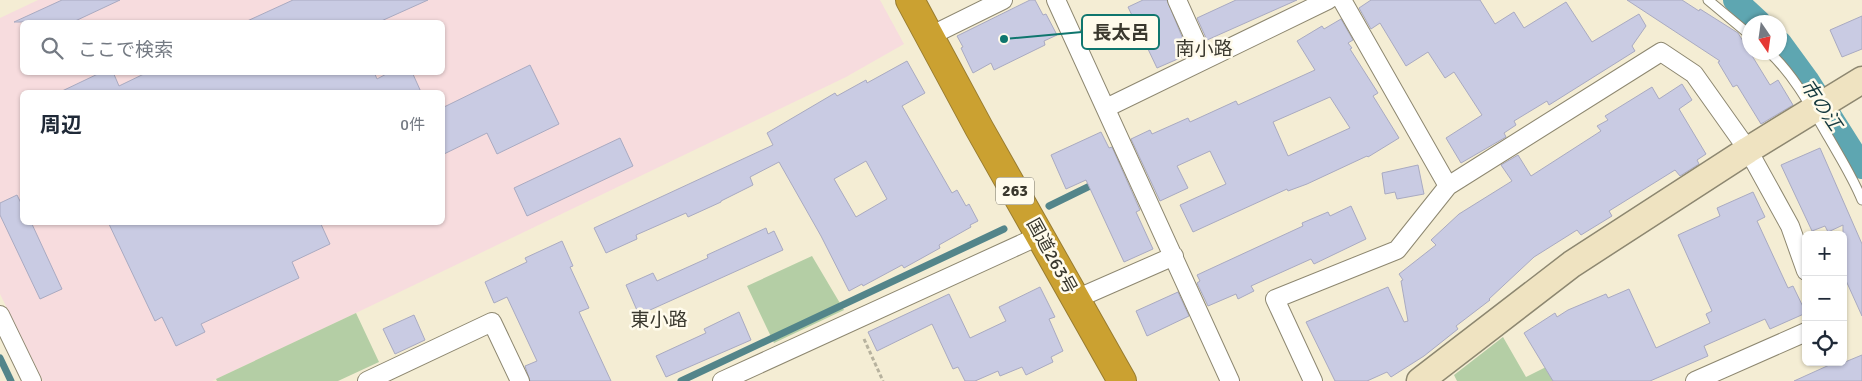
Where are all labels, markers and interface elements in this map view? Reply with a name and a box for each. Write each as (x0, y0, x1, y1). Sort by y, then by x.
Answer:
callout: 長太呂 (1082, 15, 1159, 49)
north arrow (1742, 15, 1787, 60)
search box (20, 20, 445, 75)
text: 長太呂 (1092, 21, 1150, 45)
icon: search (38, 34, 66, 62)
district label: 南小路 (1175, 37, 1233, 61)
text: ここで検索 (78, 38, 173, 62)
water label: 市の江 (1795, 75, 1848, 137)
text: 周辺 (40, 112, 82, 138)
text: 0件 (400, 115, 425, 135)
road number: 263 (996, 178, 1034, 205)
street label: 国道263号 (1022, 214, 1082, 298)
map controls (1802, 231, 1847, 366)
button: + (1802, 231, 1847, 276)
button: − (1802, 276, 1847, 321)
district label: 東小路 (630, 308, 688, 332)
button: locate (1802, 321, 1847, 366)

